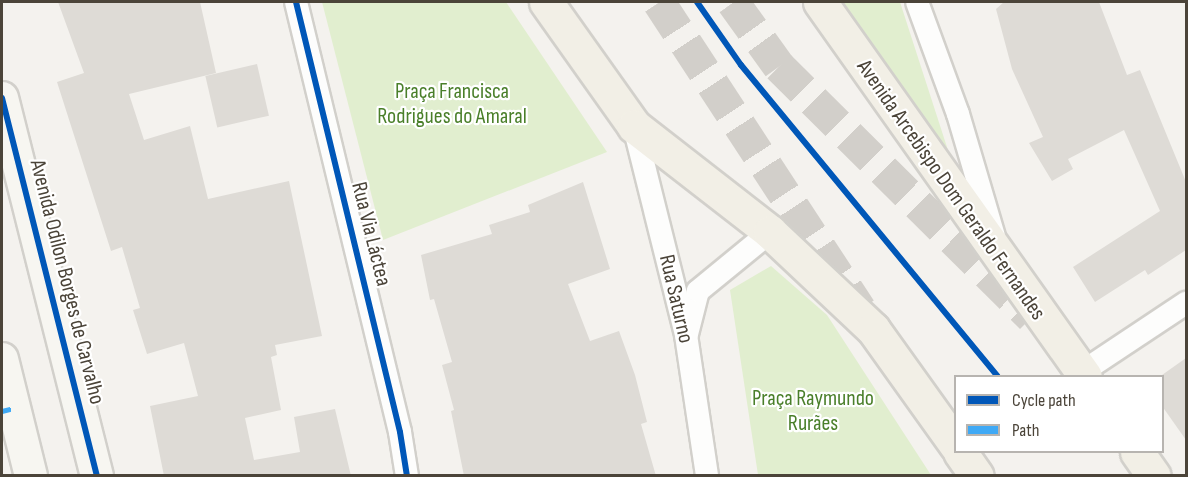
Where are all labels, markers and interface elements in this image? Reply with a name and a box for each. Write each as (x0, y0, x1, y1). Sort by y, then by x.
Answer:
street label: Avenida Arcebispo Dom Geraldo Fernandes (851, 55, 1051, 325)
park label: Praça Francisca Rodrigues do Amaral (377, 78, 527, 130)
street label: Avenida Odilon Borges de Carvalho (24, 157, 110, 407)
street label: Rua Via Láctea (345, 179, 397, 289)
street label: Rua Saturno (653, 252, 699, 346)
legend (954, 375, 1164, 453)
park label: Praça Raymundo Rurães (752, 385, 874, 436)
text: Cycle path (1012, 390, 1076, 411)
text: Path (1012, 420, 1040, 441)

